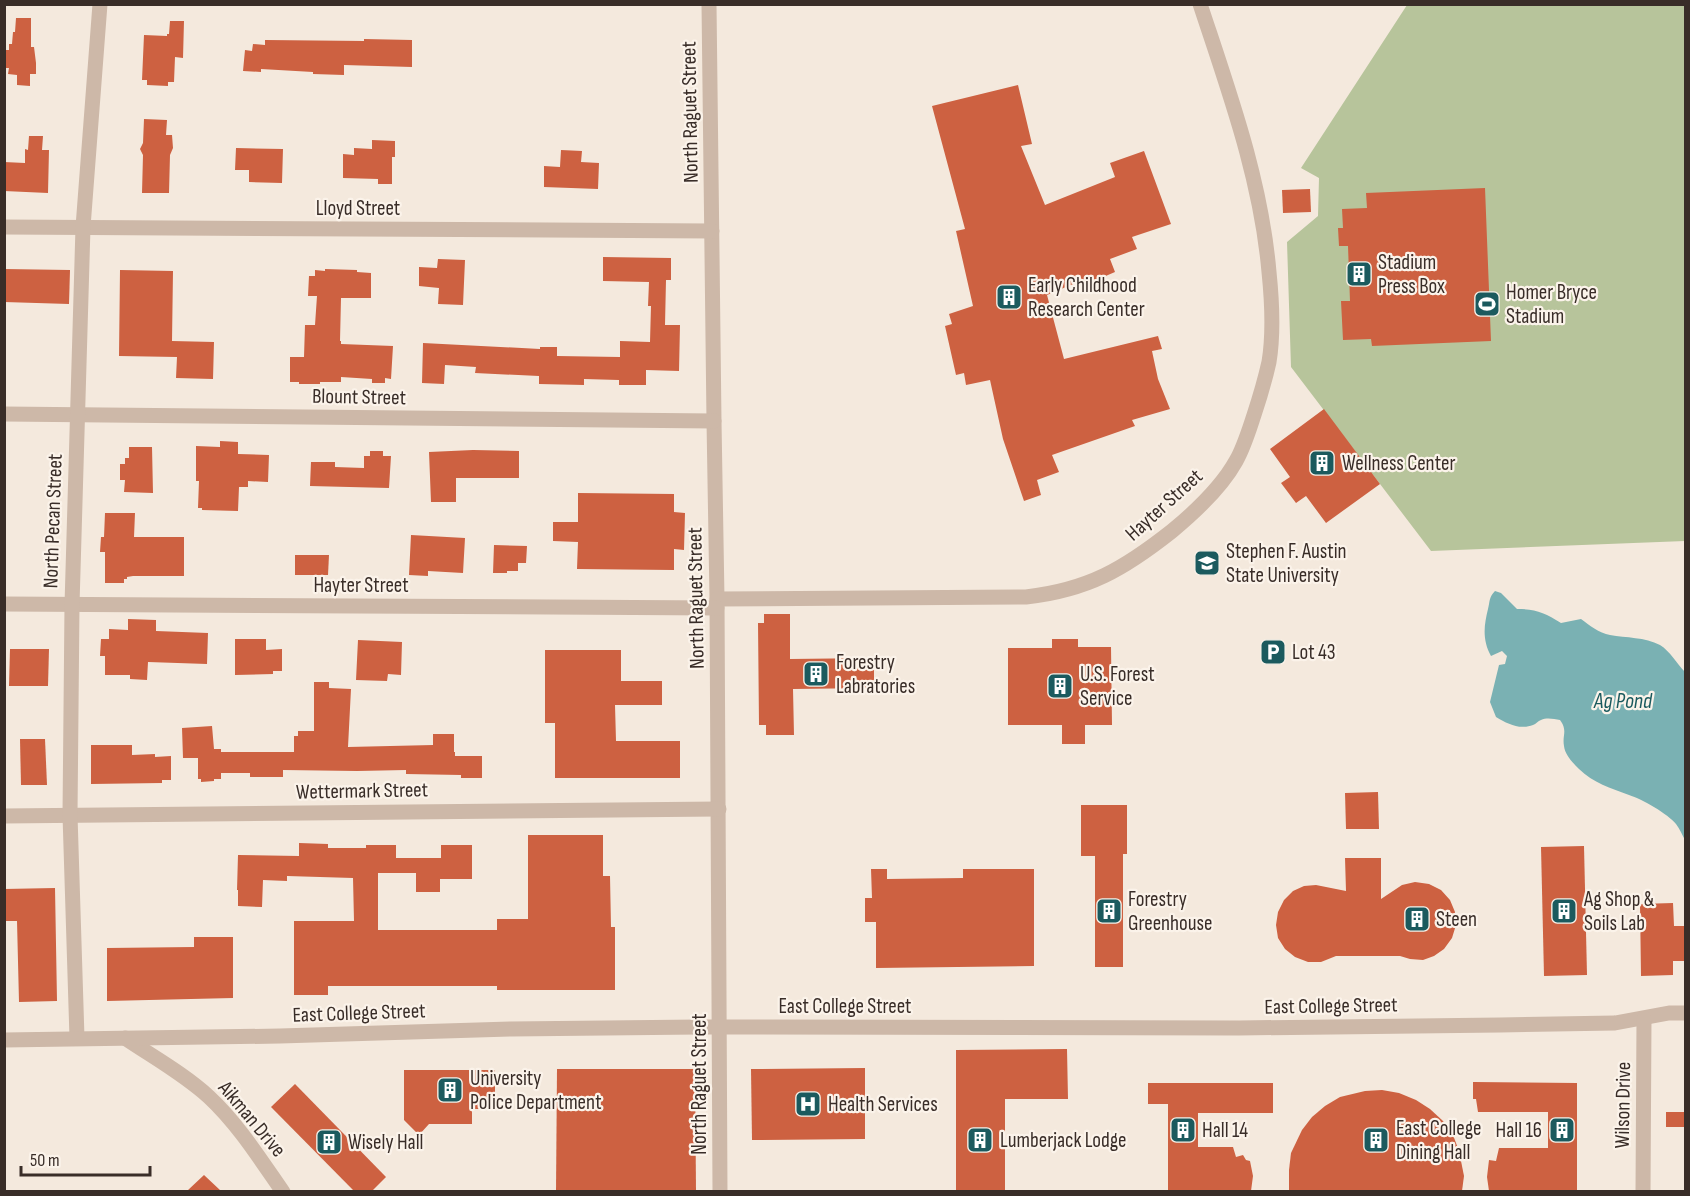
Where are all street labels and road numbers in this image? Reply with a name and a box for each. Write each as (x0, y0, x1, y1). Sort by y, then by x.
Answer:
street label: North Raguet Street (676, 41, 704, 183)
street label: Lloyd Street (316, 196, 400, 221)
street label: Blount Street (312, 384, 406, 410)
street label: North Pecan Street (38, 453, 68, 589)
street label: Hayter Street (1120, 464, 1208, 546)
street label: North Raguet Street (682, 527, 710, 669)
street label: Hayter Street (313, 573, 409, 598)
street label: Wettermark Street (296, 777, 428, 805)
street label: East College Street (1264, 992, 1398, 1020)
street label: East College Street (778, 994, 912, 1019)
street label: East College Street (292, 998, 426, 1028)
street label: North Raguet Street (687, 1013, 712, 1155)
street label: Wilson Drive (1610, 1061, 1636, 1149)
street label: Aikman Drive (212, 1075, 291, 1162)

